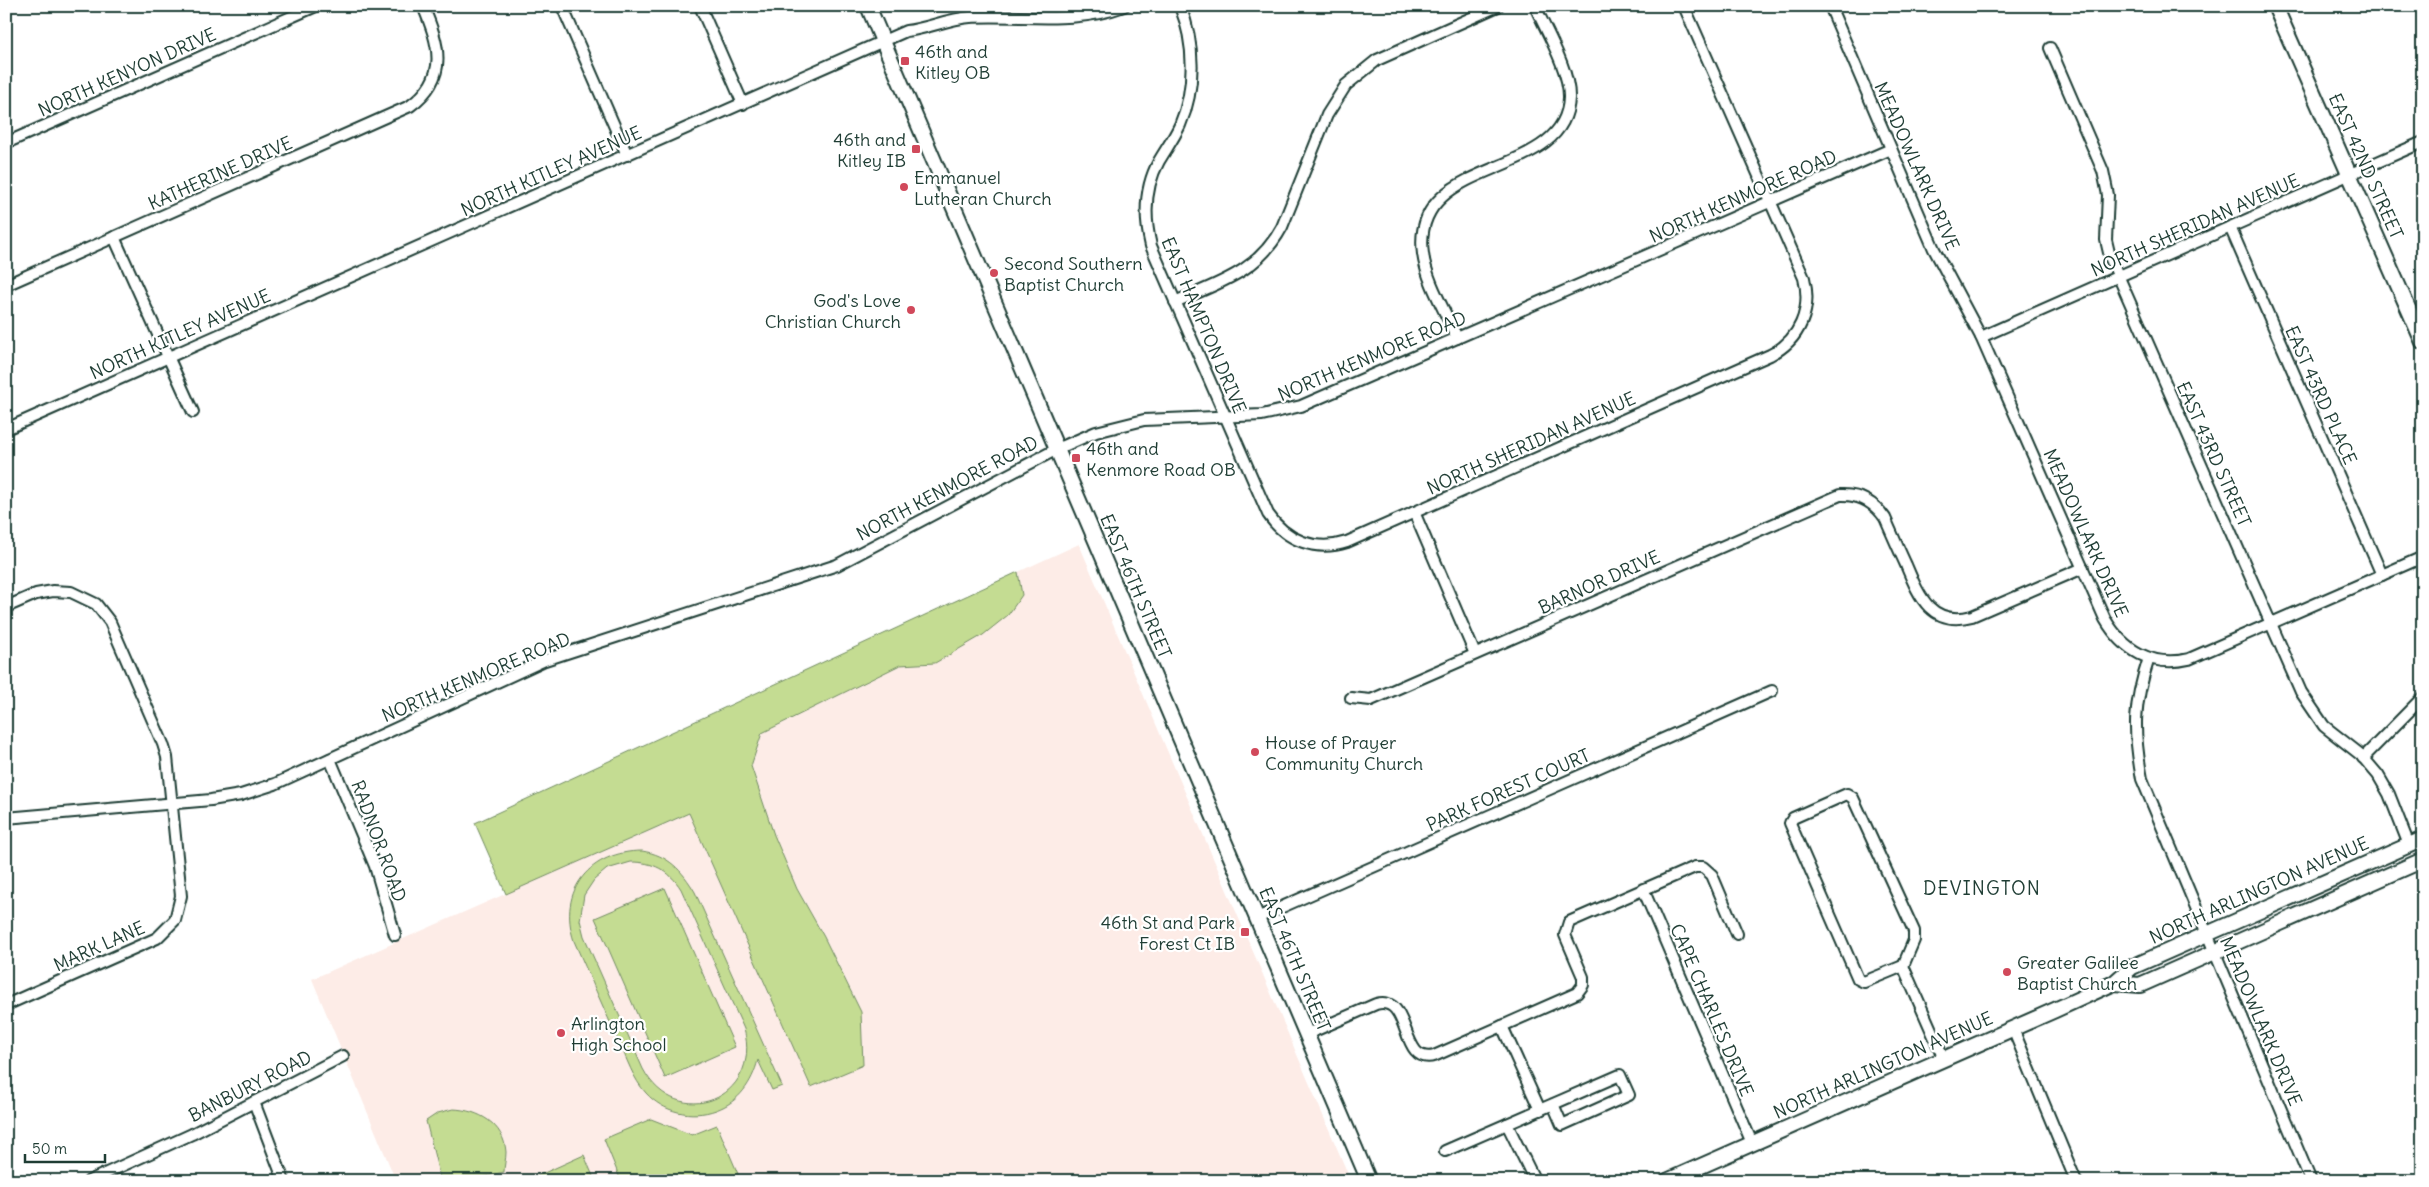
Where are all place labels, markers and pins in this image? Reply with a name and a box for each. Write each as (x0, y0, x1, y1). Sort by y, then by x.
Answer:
place label: 46th and Kitley OB (915, 40, 990, 84)
marker: 46th and Kitley OB (899, 55, 911, 67)
place label: 46th and Kitley IB (833, 128, 906, 172)
marker: 46th and Kitley IB (910, 143, 922, 155)
place label: Emmanuel Lutheran Church (914, 166, 1052, 210)
marker: Emmanuel Lutheran Church (898, 181, 910, 193)
place label: Second Southern Baptist Church (1004, 252, 1143, 296)
marker: Second Southern Baptist Church (988, 267, 1000, 279)
place label: God's Love Christian Church (765, 289, 901, 333)
marker: God's Love Christian Church (905, 304, 917, 316)
place label: 46th and Kenmore Road OB (1086, 437, 1236, 481)
marker: 46th and Kenmore Road OB (1070, 452, 1082, 464)
place label: House of Prayer Community Church (1265, 731, 1423, 775)
marker: House of Prayer Community Church (1249, 746, 1261, 758)
place label: 46th St and Park Forest Ct IB (1101, 911, 1235, 955)
marker: 46th St and Park Forest Ct IB (1239, 926, 1251, 938)
place label: Greater Galilee Baptist Church (2017, 951, 2139, 995)
marker: Greater Galilee Baptist Church (2001, 966, 2013, 978)
place label: Arlington High School (571, 1012, 667, 1056)
marker: Arlington High School (555, 1027, 567, 1039)

